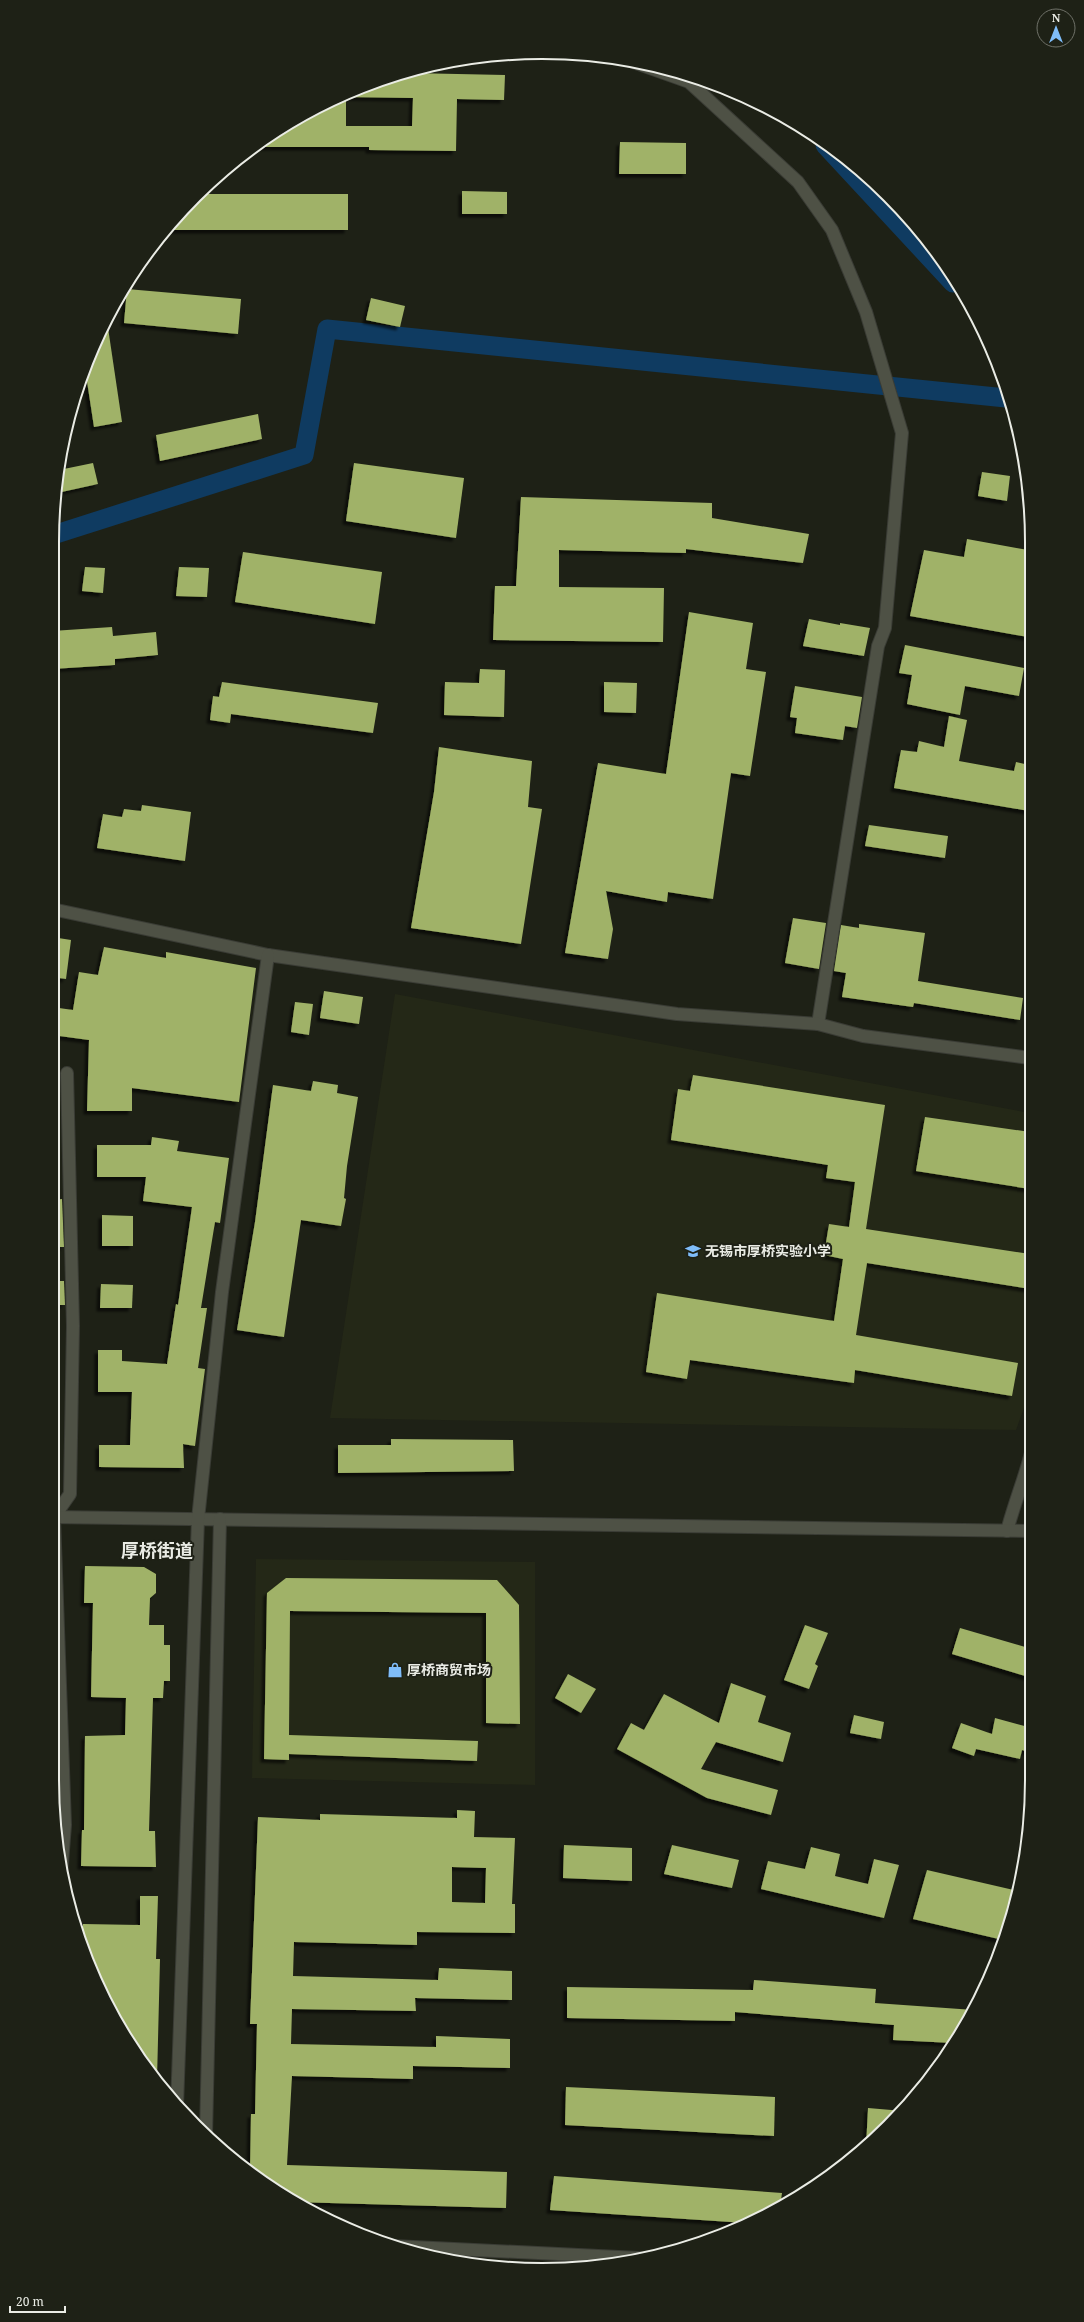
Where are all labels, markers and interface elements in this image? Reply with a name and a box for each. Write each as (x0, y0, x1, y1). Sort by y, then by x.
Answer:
north arrow (1036, 8, 1076, 48)
text: N (1052, 10, 1061, 25)
place label: 无锡市厚桥实验小学 (705, 1241, 831, 1260)
school or university icon: 无锡市厚桥实验小学 (684, 1242, 702, 1260)
district label: 厚桥街道 (121, 1538, 193, 1562)
place label: 厚桥商贸市场 (407, 1660, 491, 1679)
shop icon: 厚桥商贸市场 (386, 1661, 404, 1679)
scale bar (10, 2288, 65, 2314)
text: 20 m (16, 2293, 44, 2310)

